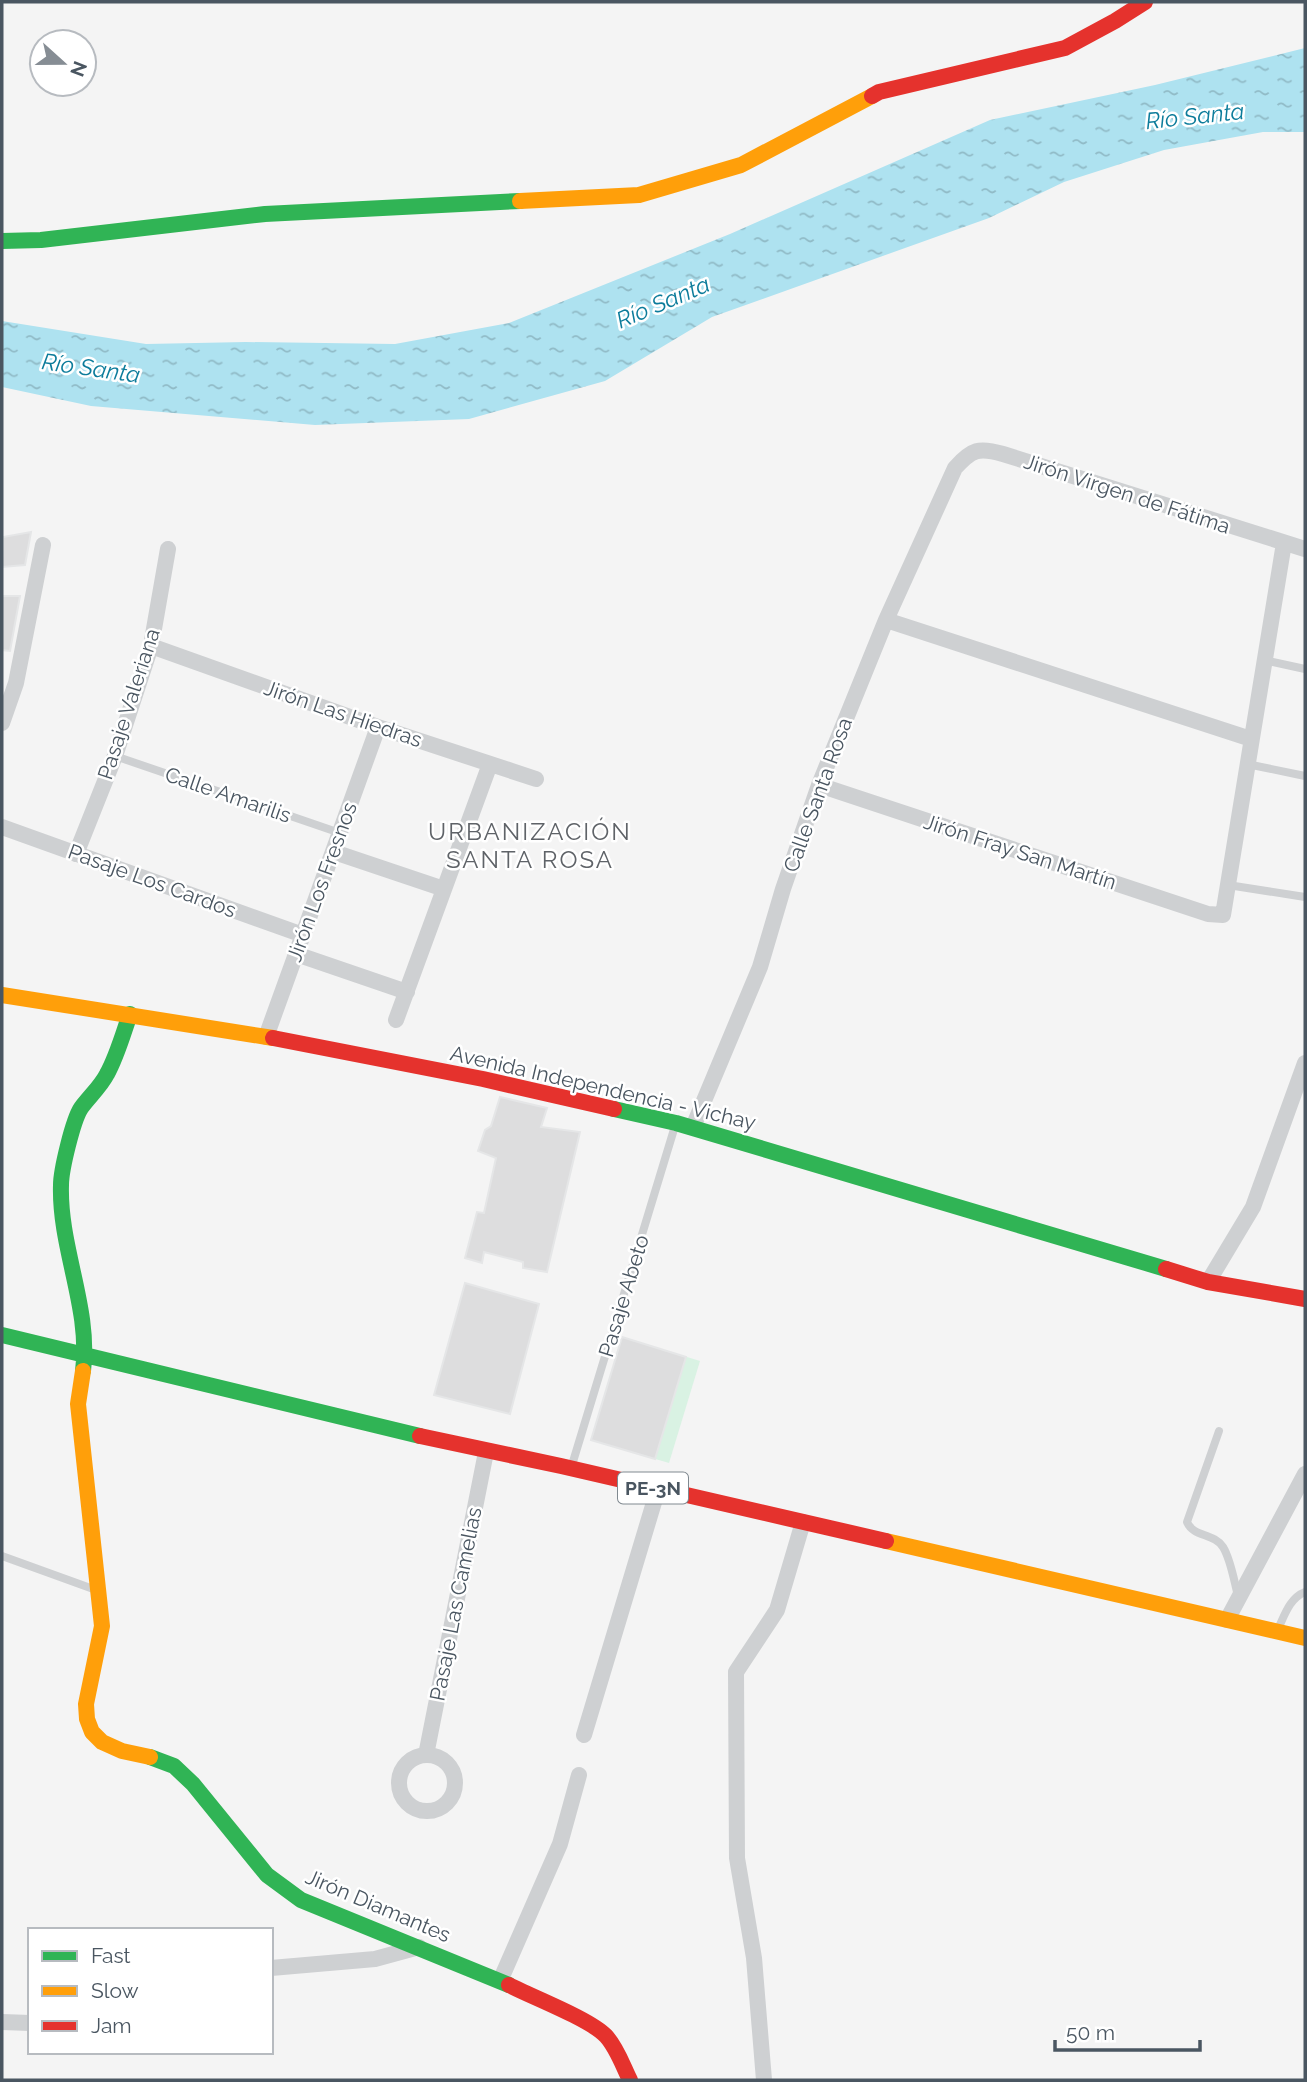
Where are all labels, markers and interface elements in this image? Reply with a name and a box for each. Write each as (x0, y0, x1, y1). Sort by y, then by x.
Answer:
north arrow (28, 28, 98, 98)
text: N (66, 58, 92, 80)
water label: Río Santa (1144, 97, 1246, 134)
water label: Río Santa (612, 270, 714, 333)
water label: Río Santa (40, 347, 142, 388)
street label: Jirón Virgen de Fátima (1021, 448, 1233, 539)
street label: Pasaje Valeriana (92, 625, 165, 783)
street label: Jirón Las Hiedras (261, 675, 425, 752)
street label: Calle Santa Rosa (778, 714, 857, 875)
street label: Calle Amarilis (162, 761, 294, 828)
street label: Jirón Los Fresnos (281, 799, 362, 965)
street label: Jirón Fray San Martín (921, 809, 1119, 894)
district label: URBANIZACIÓN SANTA ROSA (428, 817, 632, 874)
street label: Pasaje Los Cardos (65, 839, 240, 923)
street label: Avenida Independencia - Vichay (448, 1040, 758, 1135)
street label: Pasaje Abeto (593, 1232, 654, 1360)
road number: PE-3N (618, 1472, 688, 1504)
street label: Pasaje Las Camelias (424, 1505, 487, 1703)
street label: Jirón Diamantes (302, 1864, 454, 1947)
legend (28, 1928, 273, 2054)
text: Fast (91, 1943, 131, 1968)
text: Slow (91, 1978, 139, 2003)
scale bar (1055, 2008, 1200, 2052)
text: Jam (91, 2013, 132, 2038)
text: 50 m (1066, 2020, 1115, 2045)

